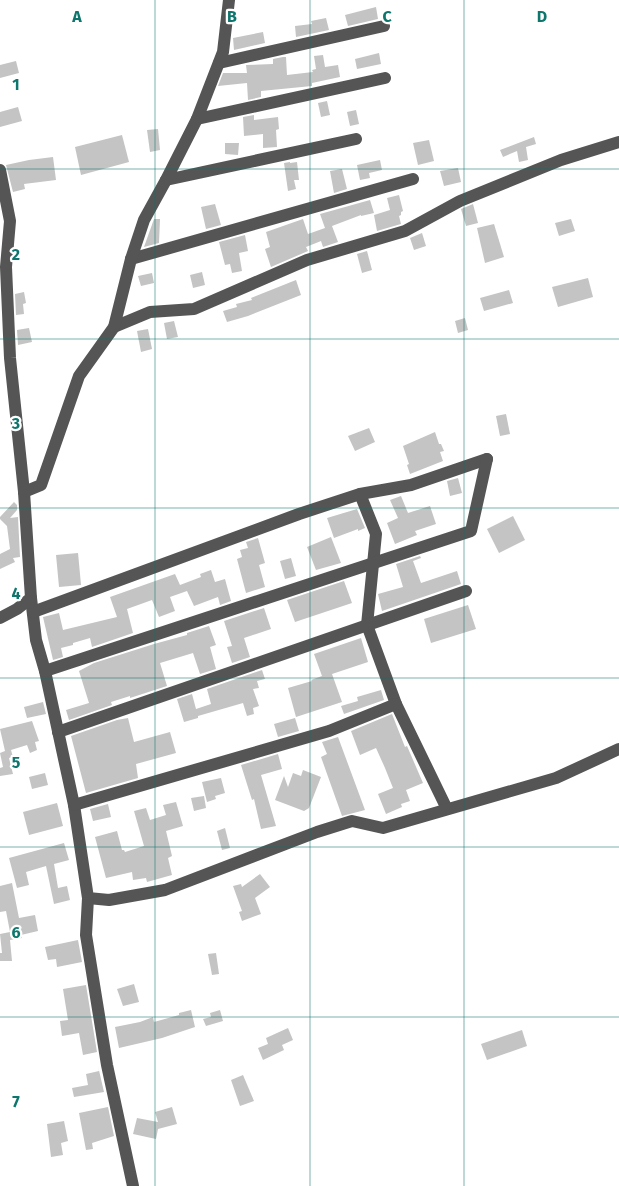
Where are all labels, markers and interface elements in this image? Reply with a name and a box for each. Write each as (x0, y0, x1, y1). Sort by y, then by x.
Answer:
text: A (71, 7, 82, 26)
text: B (227, 7, 237, 26)
text: C (382, 7, 392, 26)
text: D (537, 7, 547, 26)
text: 1 (12, 75, 20, 94)
text: 2 (12, 245, 20, 264)
text: 3 (11, 414, 20, 433)
text: 4 (11, 584, 21, 603)
text: 5 (12, 753, 21, 772)
text: 6 (11, 923, 21, 942)
text: 7 (12, 1092, 20, 1111)

